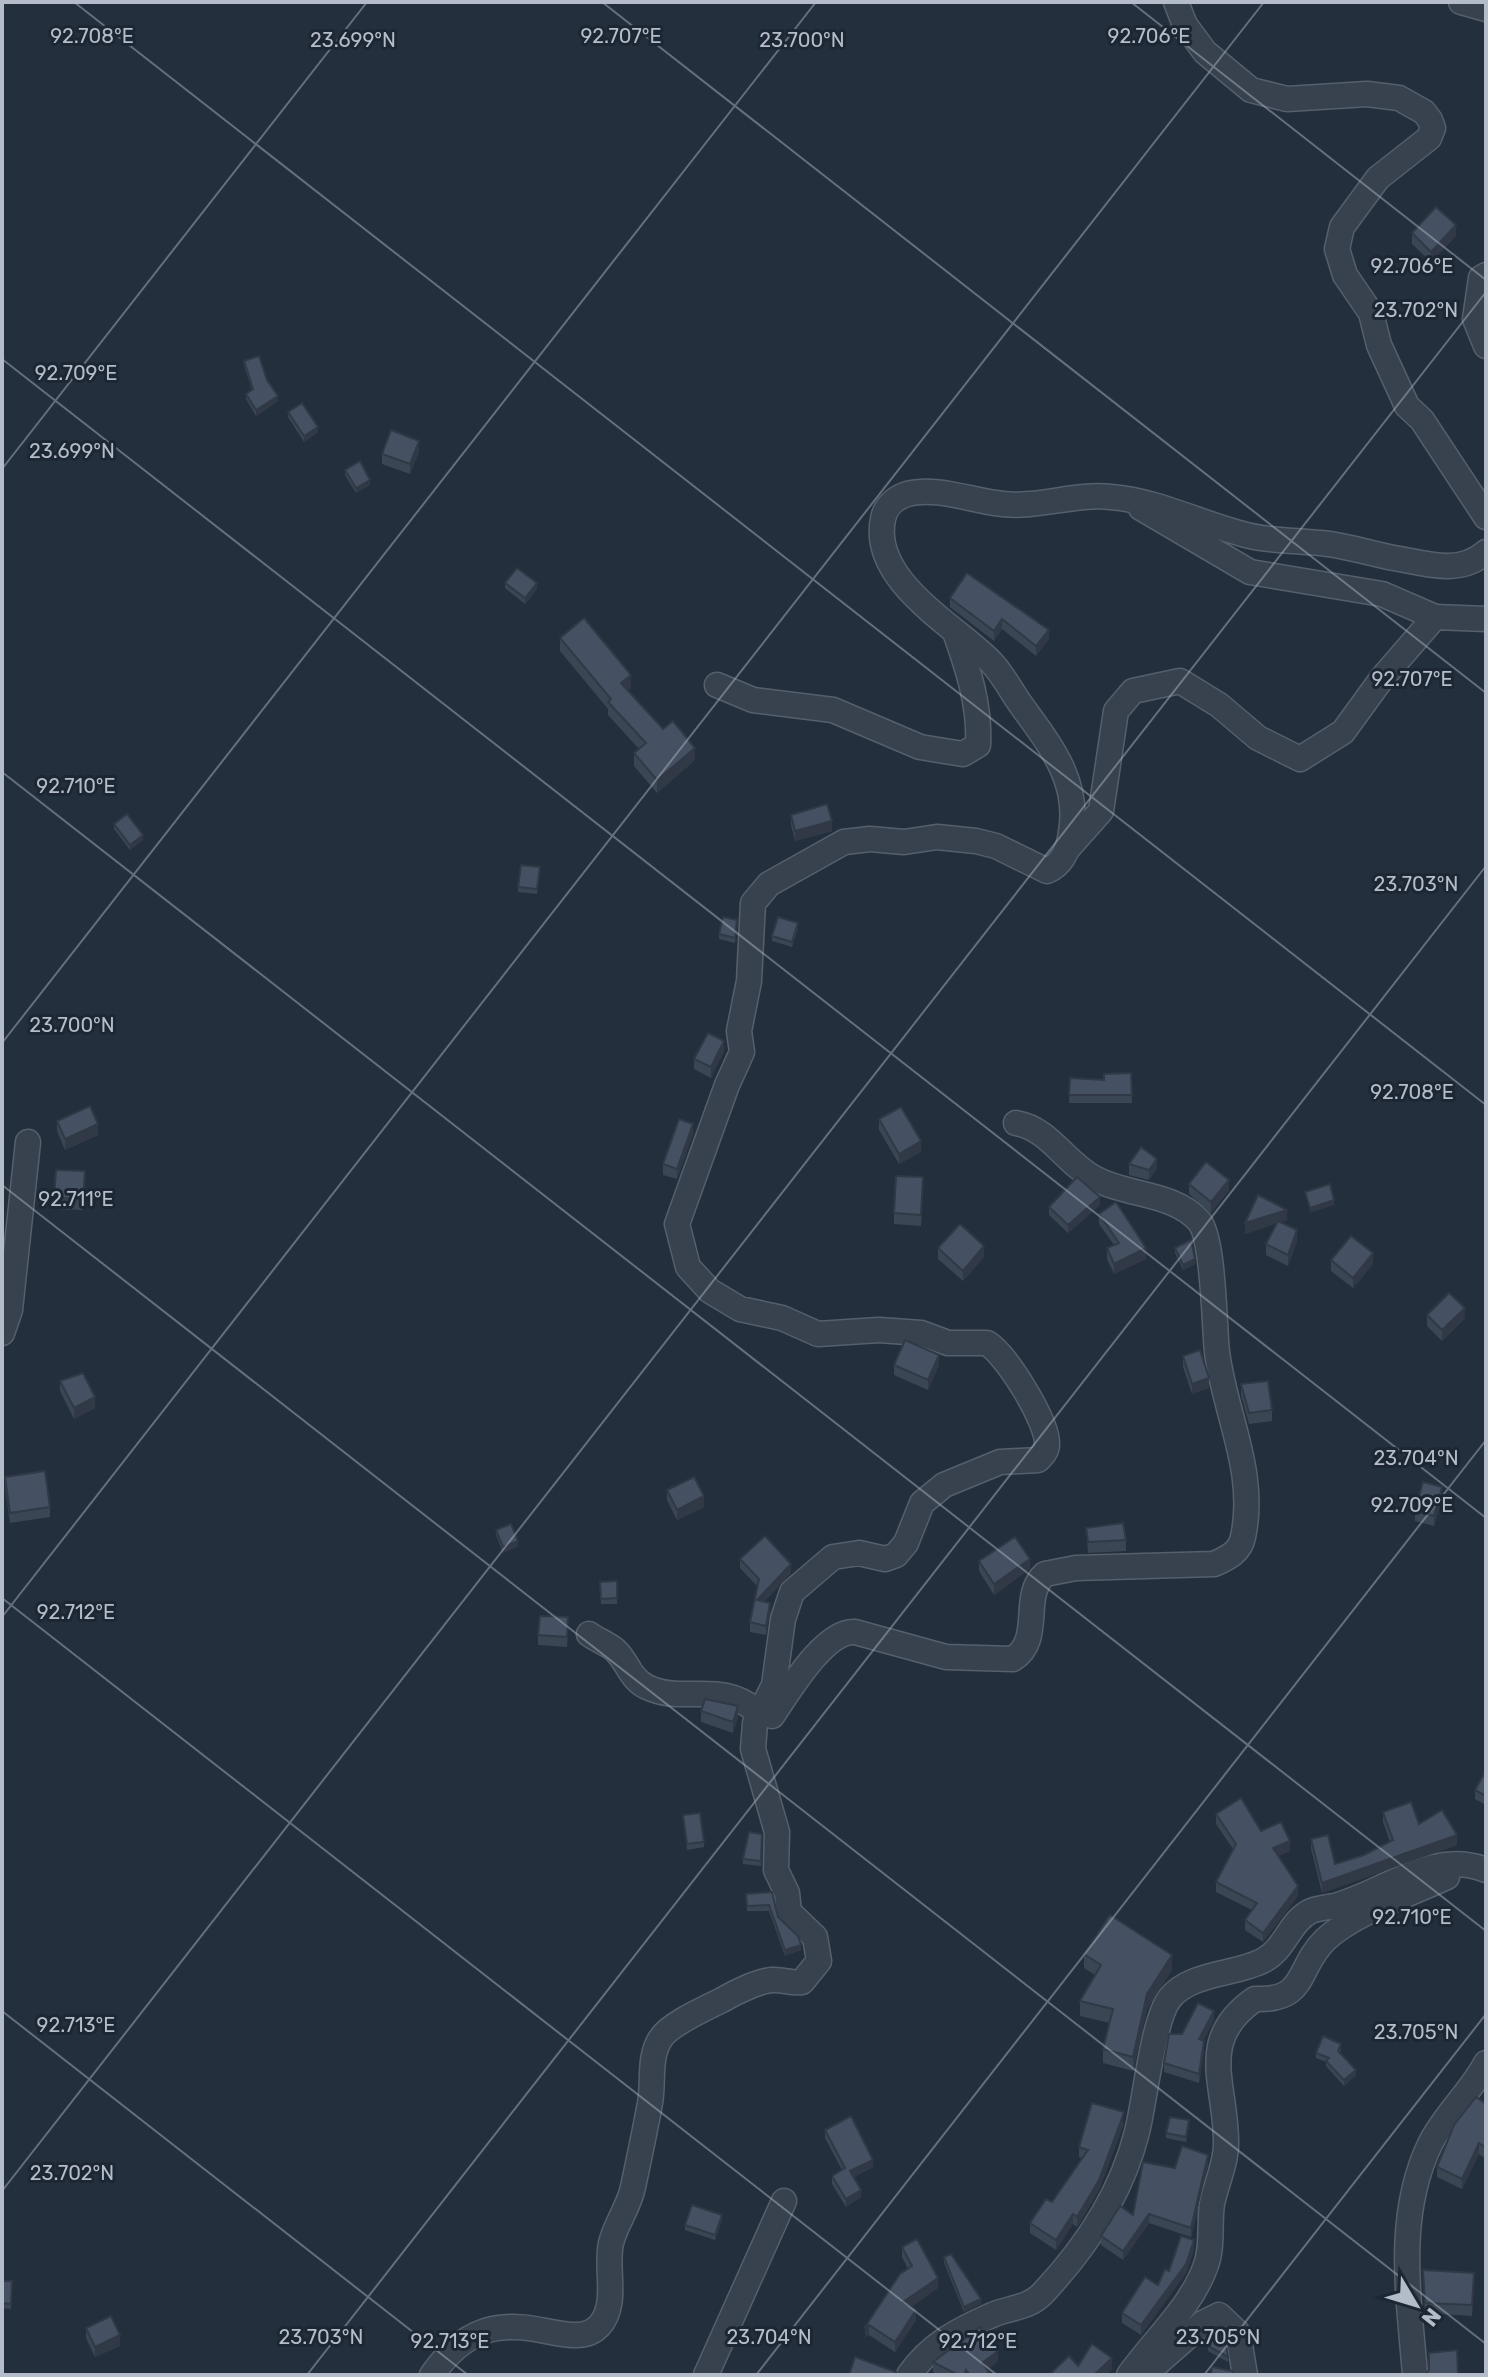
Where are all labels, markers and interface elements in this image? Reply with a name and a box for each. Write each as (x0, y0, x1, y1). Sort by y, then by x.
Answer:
text: 92.708°E (50, 24, 134, 48)
text: 92.707°E (580, 24, 662, 48)
text: 92.706°E (1108, 24, 1190, 48)
text: 23.699°N (310, 28, 396, 52)
text: 23.700°N (759, 28, 845, 52)
text: 92.706°E (1371, 254, 1453, 278)
text: 23.702°N (1374, 298, 1458, 322)
text: 92.709°E (35, 361, 117, 385)
text: 23.699°N (29, 439, 115, 463)
text: 92.707°E (1371, 667, 1453, 691)
text: 92.710°E (36, 774, 116, 798)
text: 23.703°N (1374, 872, 1458, 896)
text: 23.700°N (29, 1013, 115, 1037)
text: 92.708°E (1370, 1080, 1454, 1104)
text: 92.711°E (38, 1187, 114, 1211)
text: 23.704°N (1373, 1446, 1459, 1470)
text: 92.709°E (1371, 1493, 1453, 1517)
text: 92.712°E (37, 1600, 115, 1624)
text: 92.710°E (1372, 1905, 1452, 1929)
text: 92.713°E (37, 2013, 115, 2037)
text: 23.705°N (1374, 2020, 1458, 2044)
text: 23.702°N (30, 2161, 114, 2185)
north arrow (1376, 2265, 1456, 2345)
text: N (1416, 2302, 1447, 2332)
text: 23.703°N (279, 2325, 363, 2349)
text: 23.704°N (726, 2325, 812, 2349)
text: 23.705°N (1176, 2325, 1260, 2349)
text: 92.713°E (411, 2329, 489, 2353)
text: 92.712°E (939, 2329, 1017, 2353)

